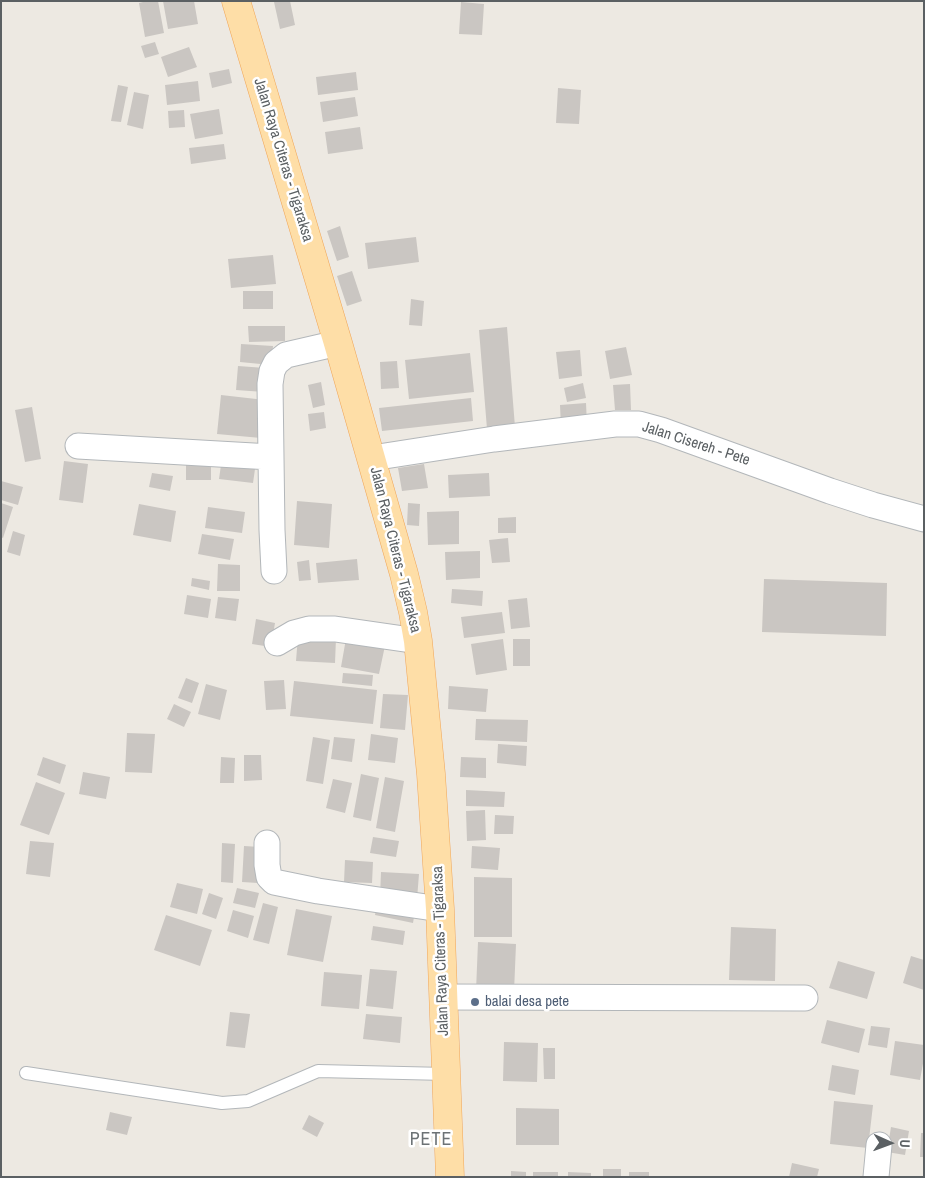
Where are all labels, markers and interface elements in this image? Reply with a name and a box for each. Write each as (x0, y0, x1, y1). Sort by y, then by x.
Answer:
street label: Jalan Raya Citeras - Tigaraksa (250, 76, 316, 244)
street label: Jalan Cisereh - Pete (640, 418, 752, 470)
street label: Jalan Raya Citeras - Tigaraksa (366, 465, 424, 635)
street label: Jalan Raya Citeras - Tigaraksa (429, 866, 453, 1036)
place label: balai desa pete (485, 993, 569, 1011)
marker: balai desa pete (469, 996, 481, 1008)
north arrow (865, 1118, 915, 1168)
district label: PETE (409, 1129, 453, 1151)
text: U (896, 1139, 914, 1148)

